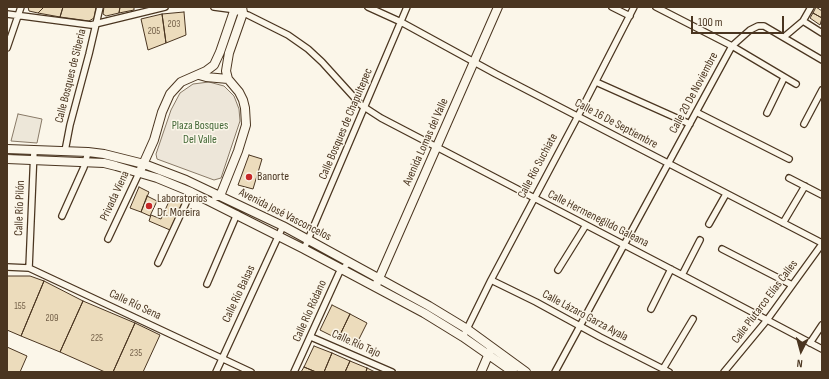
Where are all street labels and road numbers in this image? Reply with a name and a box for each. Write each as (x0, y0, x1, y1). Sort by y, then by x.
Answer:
street label: Calle Bosques de Siberia (52, 28, 90, 124)
street label: Calle 20 De Noviembre (667, 50, 721, 136)
street label: Calle Bosques de Chapultepec (316, 66, 376, 182)
street label: Avenida Lomas del Valle (400, 96, 452, 188)
street label: Calle 16 De Septiembre (572, 96, 660, 152)
street label: Calle Río Suchiate (515, 131, 561, 201)
street label: Privada Viena (97, 169, 133, 223)
street label: Calle Río Pilón (12, 180, 28, 236)
street label: Avenida José Vasconcelos (236, 186, 334, 244)
street label: Calle Hermenegildo Galeana (545, 187, 651, 251)
street label: Calle Plutarco Elías Calles (729, 257, 801, 347)
street label: Calle Río Balsas (219, 263, 259, 325)
street label: Calle Río Ródano (290, 278, 330, 344)
street label: Calle Río Sena (107, 287, 163, 323)
street label: Calle Lázaro Garza Ayala (540, 287, 630, 345)
street label: Calle Río Tajo (329, 327, 383, 361)

